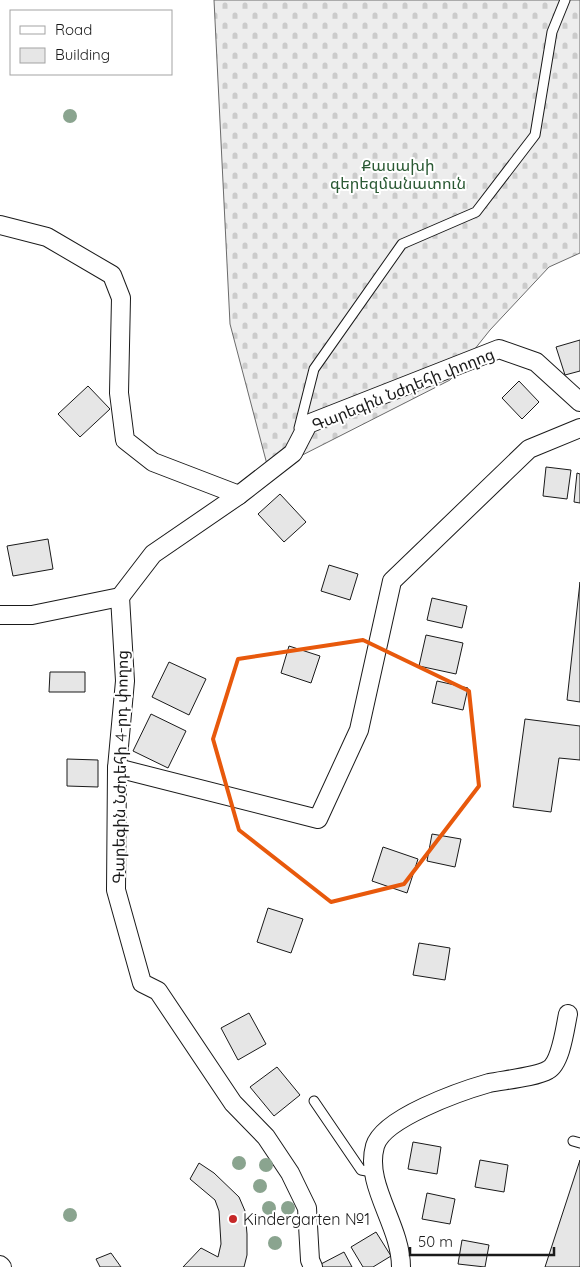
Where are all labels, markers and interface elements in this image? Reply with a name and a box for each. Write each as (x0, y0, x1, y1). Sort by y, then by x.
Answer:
legend (10, 10, 172, 75)
text: Road (55, 20, 92, 39)
text: Building (55, 45, 110, 64)
park label: Քասախի գերեզմանատուն (330, 155, 466, 193)
street label: Գարեգին Նժդեհի փողոց (309, 343, 497, 435)
street label: Գարեգին Նժդեհի 4-րդ փողոց (108, 650, 132, 884)
place label: Kindergarten №1 (243, 1209, 370, 1229)
marker: Kindergarten №1 (227, 1213, 239, 1225)
scale bar (410, 1224, 554, 1256)
text: 50 m (418, 1232, 453, 1251)

